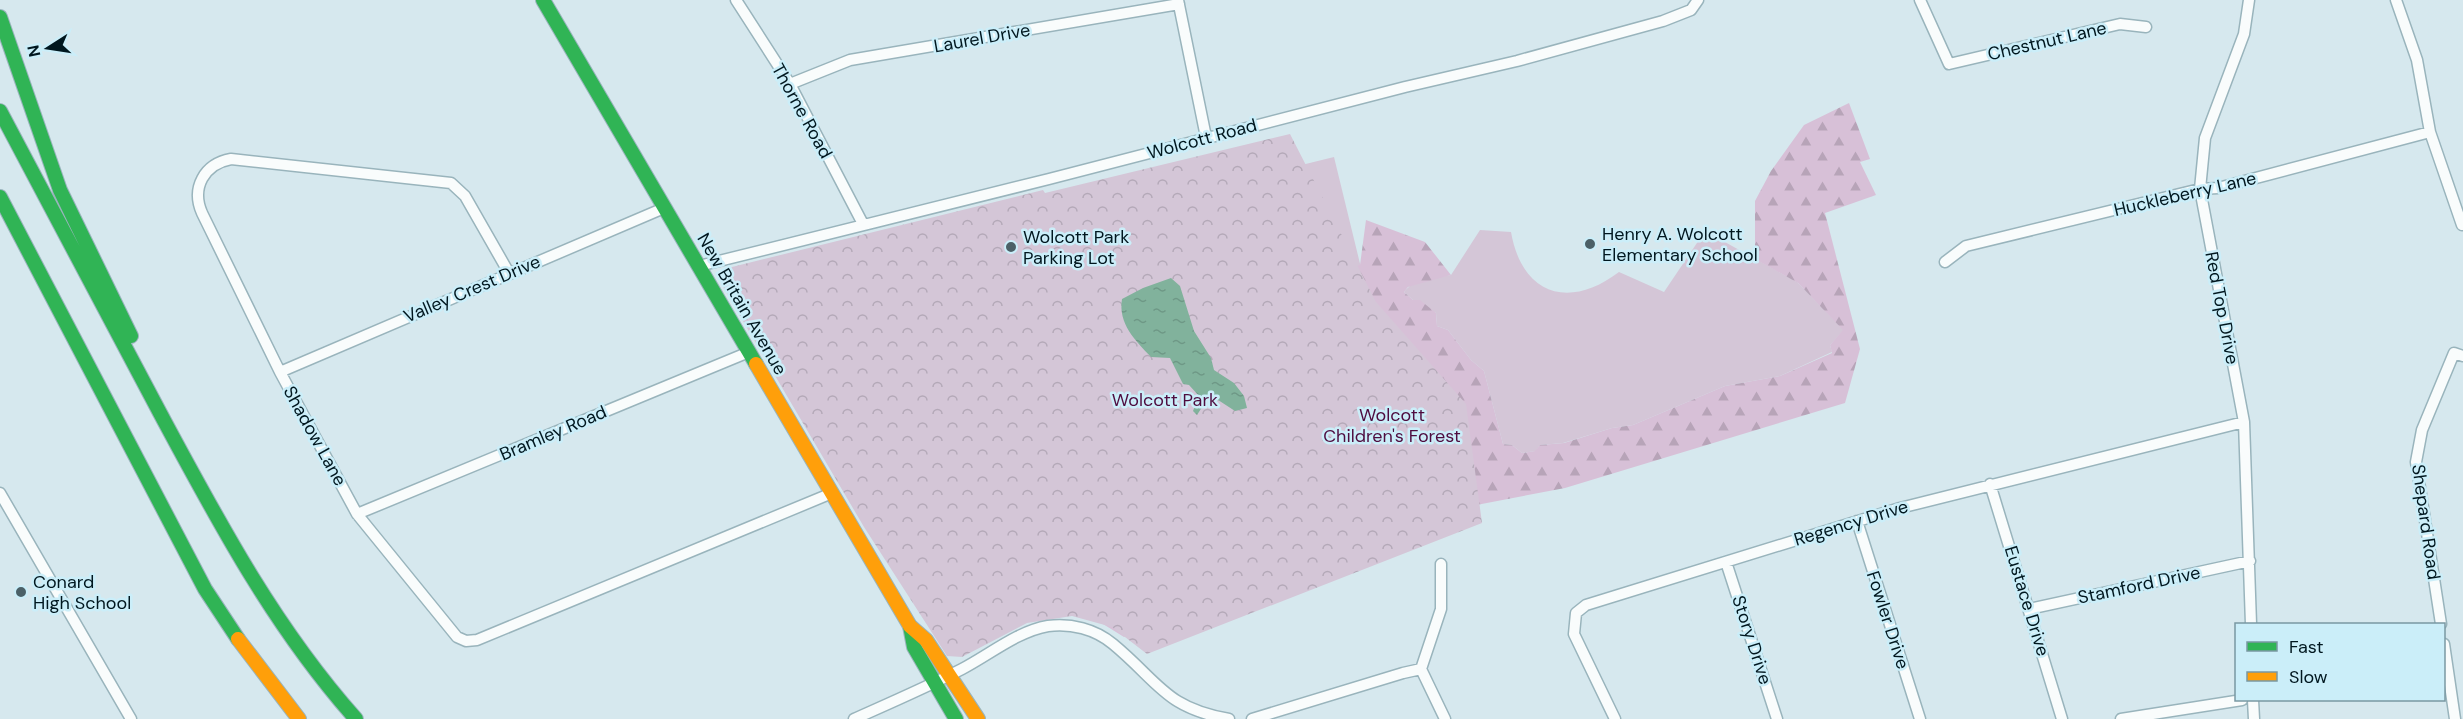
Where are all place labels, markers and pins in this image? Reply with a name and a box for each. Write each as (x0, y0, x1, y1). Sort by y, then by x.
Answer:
place label: Henry A. Wolcott Elementary School (1602, 222, 1758, 267)
place label: Wolcott Park Parking Lot (1023, 225, 1129, 270)
marker: Henry A. Wolcott Elementary School (1583, 237, 1597, 251)
marker: Wolcott Park Parking Lot (1004, 240, 1018, 254)
place label: Conard High School (33, 570, 131, 615)
marker: Conard High School (14, 585, 28, 599)

